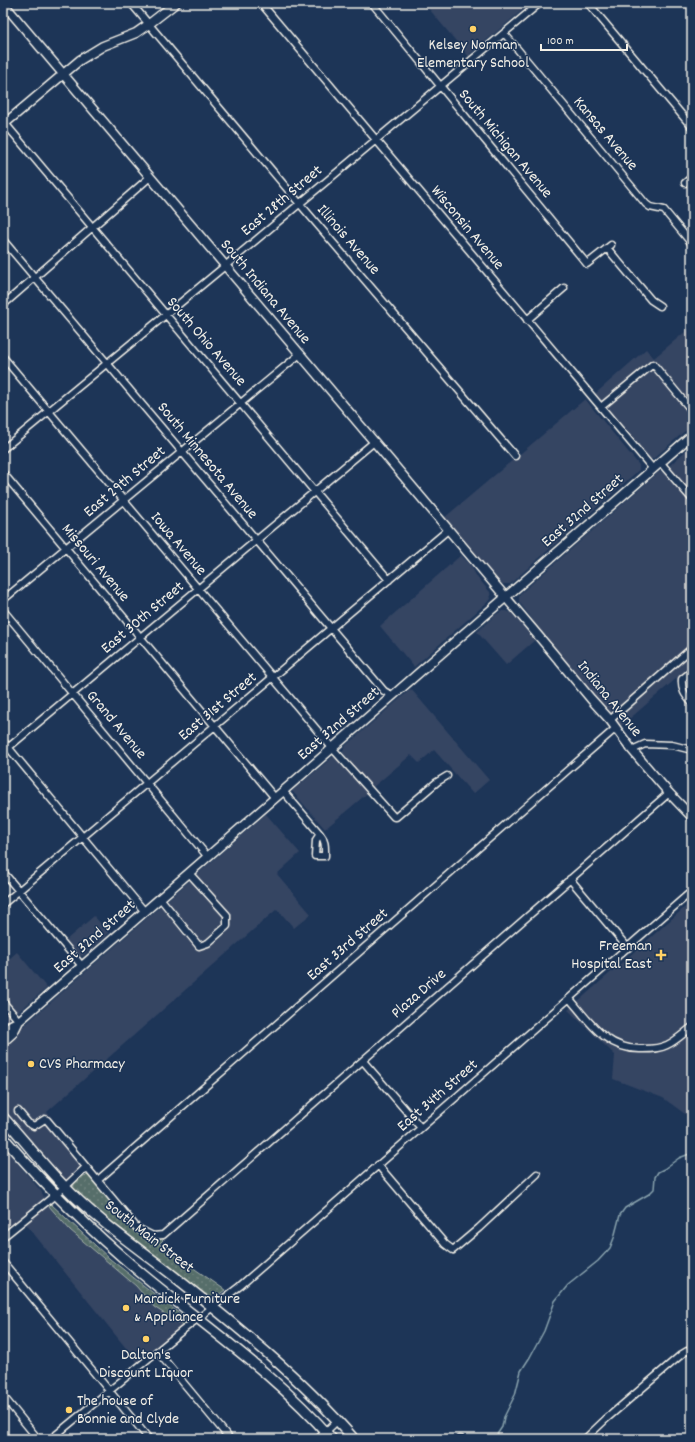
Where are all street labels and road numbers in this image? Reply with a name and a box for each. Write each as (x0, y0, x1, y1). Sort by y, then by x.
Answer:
street label: South Michigan Avenue (452, 84, 558, 204)
street label: Kansas Avenue (567, 92, 643, 176)
street label: East 28th Street (236, 160, 328, 242)
street label: Wisconsin Avenue (425, 181, 509, 275)
street label: Illinois Avenue (311, 200, 385, 280)
street label: South Indiana Avenue (214, 235, 316, 349)
street label: South Ohio Avenue (161, 292, 251, 392)
street label: South Minnesota Avenue (151, 397, 263, 525)
street label: East 29th Street (79, 441, 171, 523)
street label: East 32nd Street (537, 469, 629, 553)
street label: Iowa Avenue (144, 507, 212, 581)
street label: Missouri Avenue (55, 519, 135, 607)
street label: East 30th Street (96, 576, 190, 660)
street label: Indiana Avenue (571, 656, 647, 742)
street label: East 31st Street (174, 667, 263, 747)
street label: East 32nd Street (293, 682, 385, 766)
street label: Grand Avenue (80, 685, 152, 765)
street label: East 32nd Street (49, 895, 141, 979)
street label: East 33rd Street (302, 903, 394, 987)
street label: Plaza Drive (386, 963, 452, 1025)
street label: East 34th Street (392, 1054, 484, 1138)
street label: South Main Street (99, 1195, 199, 1279)

